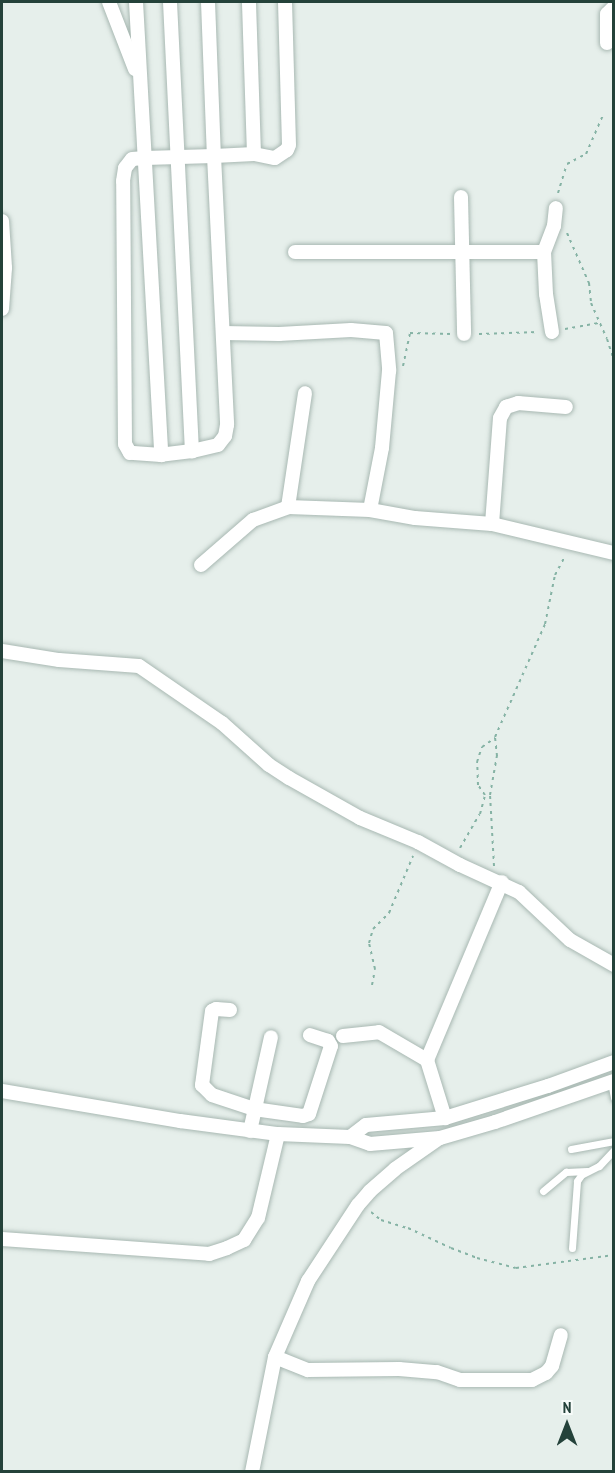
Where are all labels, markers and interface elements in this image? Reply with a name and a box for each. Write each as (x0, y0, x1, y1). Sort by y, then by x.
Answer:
north arrow (537, 1395, 597, 1455)
text: N (563, 1397, 571, 1417)

